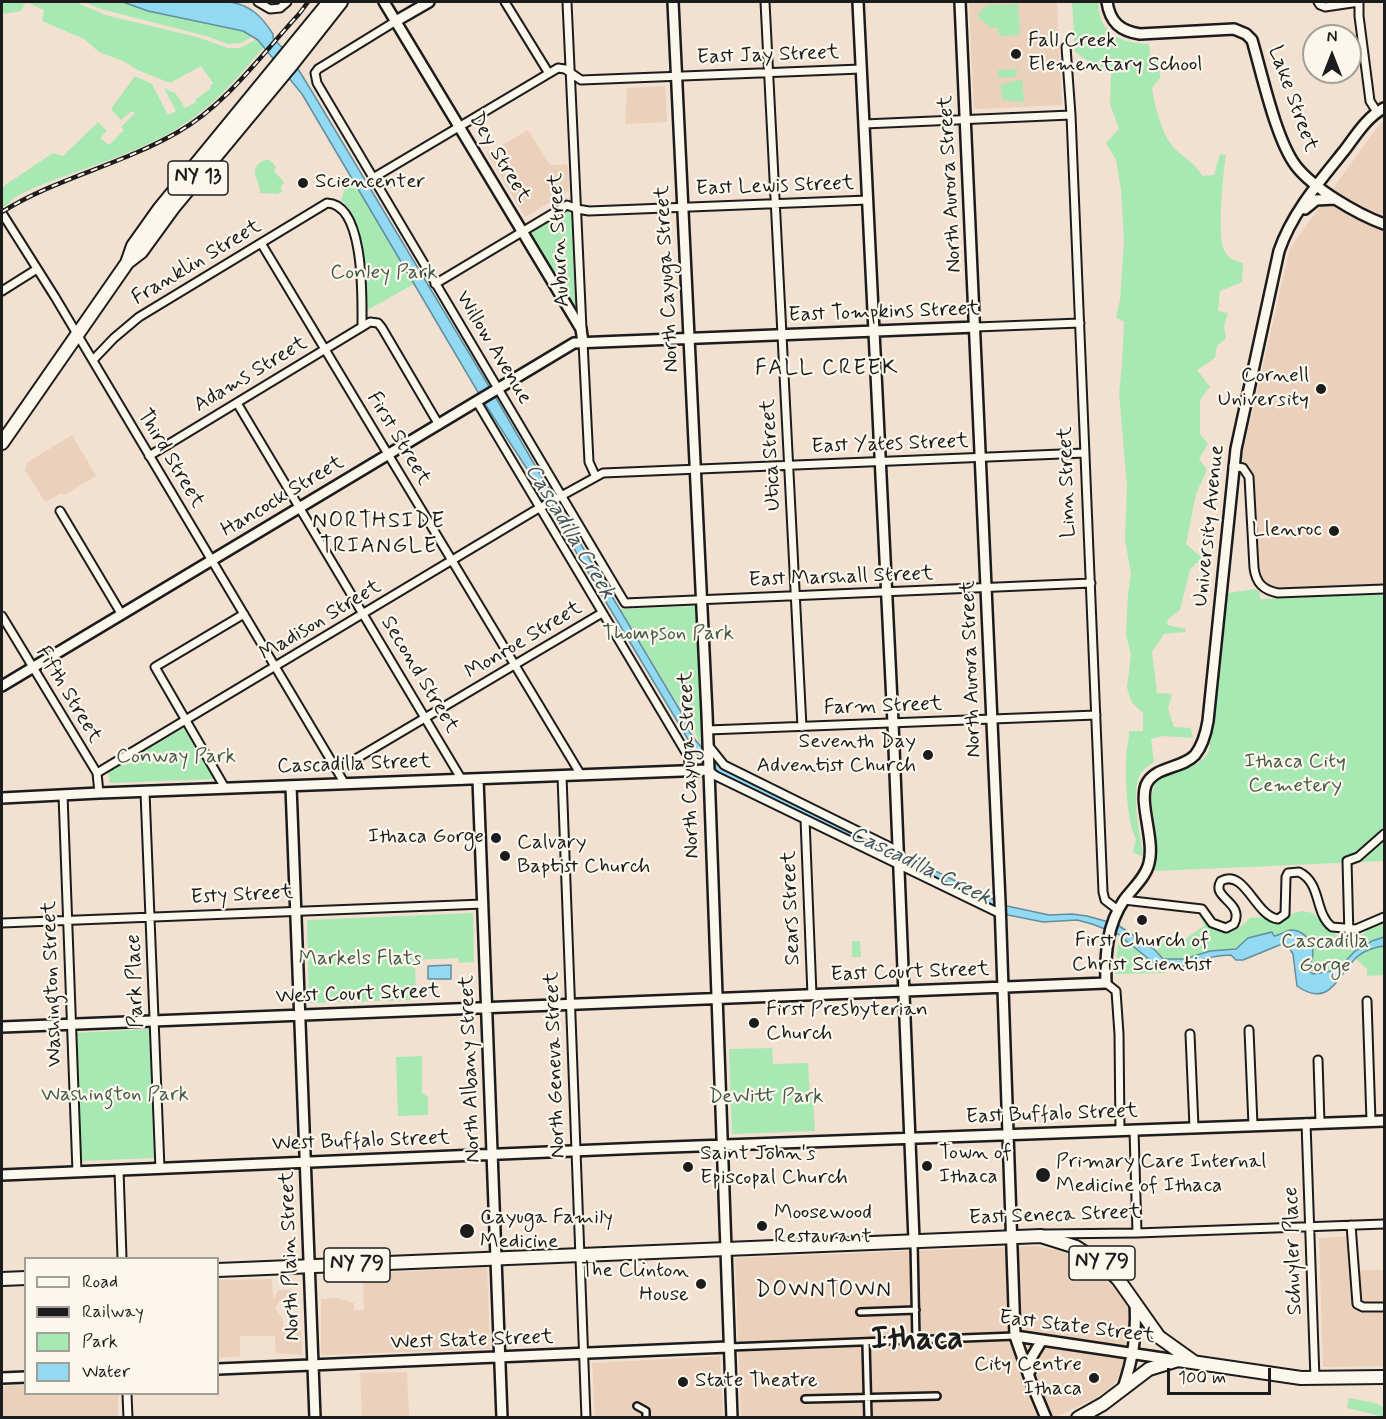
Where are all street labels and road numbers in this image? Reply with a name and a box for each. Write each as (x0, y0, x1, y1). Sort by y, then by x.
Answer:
street label: East Jay Street (696, 41, 840, 71)
street label: Lake Street (1261, 43, 1323, 155)
street label: North Aurora Street (934, 95, 968, 273)
street label: Dey Street (462, 109, 536, 207)
road number: NY 13 (168, 161, 228, 195)
street label: Auburn Street (544, 172, 576, 308)
street label: East Lewis Street (695, 172, 855, 202)
street label: North Cayuga Street (651, 185, 685, 373)
street label: Franklin Street (128, 215, 266, 311)
street label: Willow Avenue (449, 287, 537, 409)
street label: East Tompkins Street (788, 297, 980, 329)
street label: Adams Street (190, 331, 312, 419)
street label: First Street (360, 388, 436, 490)
street label: Utica Street (756, 398, 788, 512)
street label: Third Street (131, 405, 209, 513)
street label: Linn Street (1053, 426, 1083, 538)
street label: East Yates Street (811, 430, 969, 460)
street label: University Avenue (1189, 444, 1231, 608)
street label: Hancock Street (217, 450, 349, 544)
street label: East Marshall Street (748, 562, 934, 594)
street label: Madison Street (256, 575, 386, 667)
street label: North Aurora Street (956, 580, 988, 758)
street label: Monroe Street (461, 596, 587, 686)
street label: Second Street (374, 612, 464, 738)
street label: Fifth Street (29, 642, 107, 748)
street label: North Cayuga Street (674, 671, 706, 859)
street label: Farm Street (823, 692, 943, 722)
street label: Cascadilla Street (277, 750, 431, 780)
street label: Sears Street (777, 850, 807, 966)
street label: Esty Street (190, 881, 294, 911)
street label: Washington Street (38, 900, 68, 1068)
street label: Park Place (122, 934, 150, 1028)
street label: East Court Street (830, 958, 990, 988)
street label: North Geneva Street (540, 971, 572, 1159)
street label: North Albany Street (455, 975, 487, 1163)
street label: West Court Street (275, 980, 441, 1010)
street label: East Buffalo Street (966, 1099, 1138, 1131)
street label: West Buffalo Street (272, 1126, 450, 1158)
street label: North Plain Street (275, 1171, 307, 1341)
street label: Schuyler Place (1279, 1186, 1309, 1316)
street label: East Seneca Street (968, 1200, 1142, 1232)
road number: NY 79 (1069, 1246, 1135, 1280)
road number: NY 79 (324, 1248, 390, 1282)
street label: East State Street (998, 1306, 1156, 1350)
street label: West State Street (390, 1326, 554, 1356)

